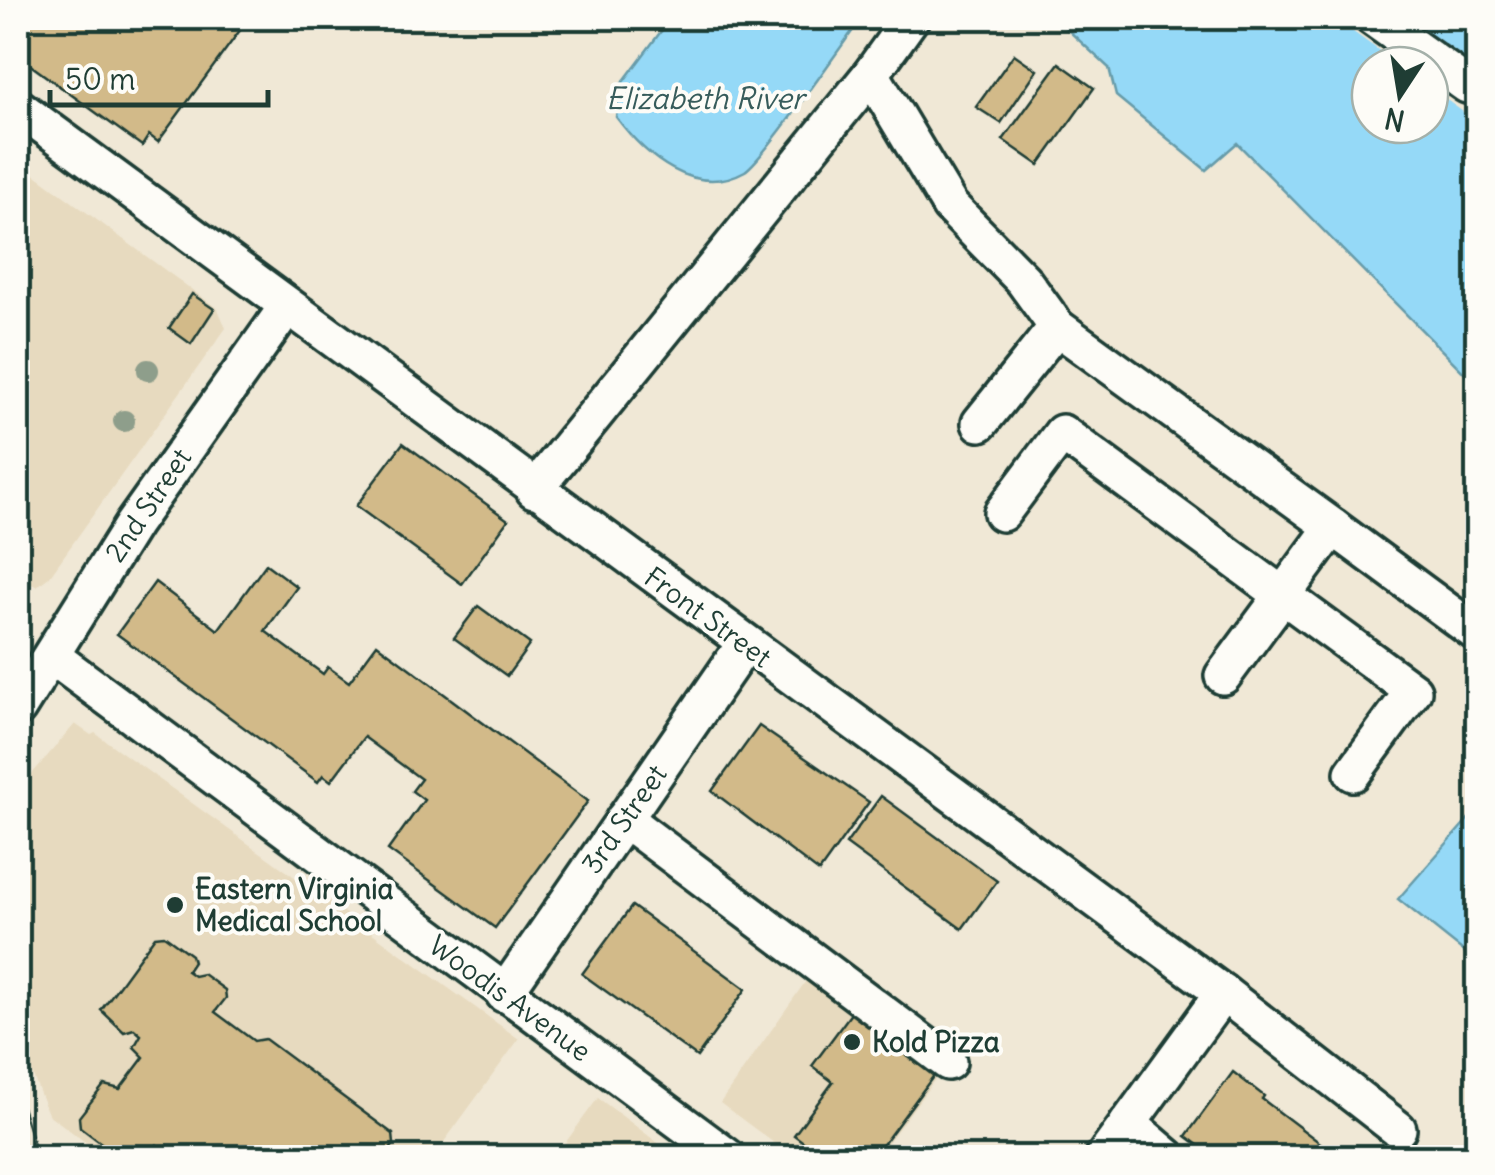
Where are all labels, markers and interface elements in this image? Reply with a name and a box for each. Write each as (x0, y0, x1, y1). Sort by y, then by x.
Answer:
scale bar (50, 45, 268, 107)
north arrow (1350, 45, 1450, 145)
text: 50 m (65, 60, 135, 98)
water label: Elizabeth River (606, 79, 808, 117)
text: N (1382, 100, 1408, 139)
street label: 2nd Street (97, 441, 199, 569)
street label: Front Street (637, 559, 779, 675)
street label: 3rd Street (573, 758, 675, 880)
place label: Eastern Virginia Medical School (195, 871, 394, 939)
marker: Eastern Virginia Medical School (164, 894, 186, 916)
street label: Woodis Avenue (422, 927, 598, 1069)
place label: Kold Pizza (872, 1024, 1000, 1060)
marker: Kold Pizza (841, 1031, 863, 1053)

